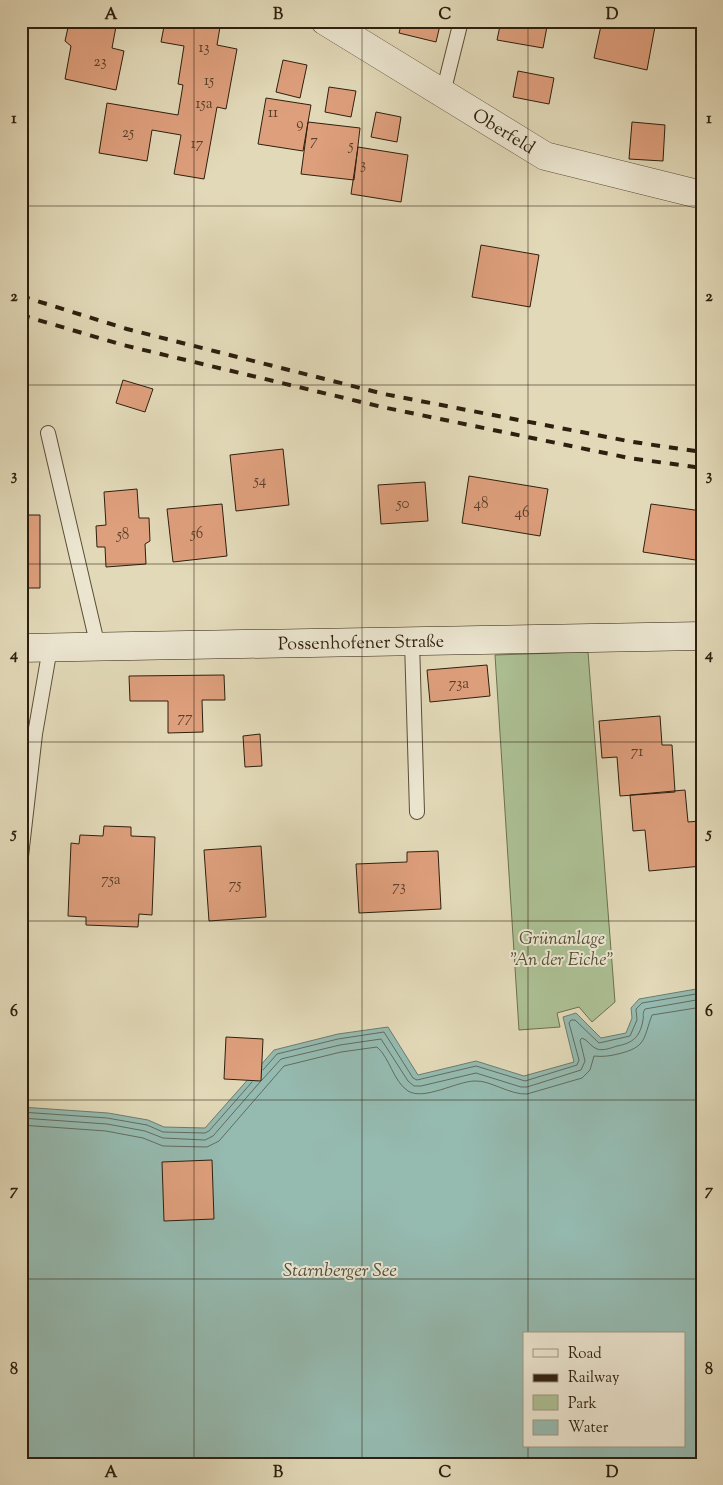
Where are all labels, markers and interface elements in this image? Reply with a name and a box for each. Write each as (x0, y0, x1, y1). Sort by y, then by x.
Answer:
text: A (105, 4, 118, 27)
text: B (273, 4, 283, 27)
text: C (439, 4, 452, 27)
text: D (606, 4, 619, 27)
house number: 13 (198, 38, 210, 59)
house number: 23 (93, 52, 107, 73)
house number: 15 (204, 71, 214, 92)
house number: 15a (195, 94, 213, 115)
house number: 11 (268, 103, 278, 124)
street label: Oberfeld (467, 103, 539, 162)
text: 1 (11, 108, 17, 131)
text: 1 (706, 108, 712, 131)
house number: 9 (296, 114, 304, 135)
house number: 25 (122, 123, 134, 144)
house number: 7 (310, 131, 318, 152)
house number: 17 (191, 134, 204, 155)
house number: 5 (347, 136, 354, 157)
house number: 3 (360, 155, 366, 176)
text: 2 (10, 286, 18, 309)
text: 2 (705, 286, 713, 309)
text: 3 (11, 465, 18, 488)
text: 3 (706, 465, 713, 488)
house number: 54 (253, 471, 267, 492)
house number: 50 (395, 494, 410, 515)
house number: 48 (473, 494, 489, 515)
house number: 46 (515, 503, 529, 524)
house number: 56 (190, 524, 203, 545)
house number: 58 (116, 525, 129, 546)
street label: Possenhofener Straße (278, 630, 444, 658)
text: 4 (9, 644, 18, 667)
text: 4 (704, 644, 713, 667)
house number: 73a (449, 674, 469, 695)
house number: 77 (177, 708, 193, 729)
house number: 71 (631, 742, 643, 763)
text: 5 (9, 823, 17, 846)
text: 5 (704, 823, 712, 846)
house number: 75a (101, 870, 121, 891)
house number: 75 (229, 875, 241, 896)
house number: 73 (392, 877, 406, 898)
park label: Grünanlage "An der Eiche" (510, 927, 614, 974)
text: 6 (10, 1001, 18, 1024)
text: 6 (705, 1001, 713, 1024)
text: 7 (10, 1180, 19, 1203)
text: 7 (705, 1180, 714, 1203)
water label: Starnberger See (283, 1258, 397, 1285)
legend (523, 1332, 686, 1448)
text: Road (568, 1344, 602, 1365)
text: 8 (10, 1359, 18, 1382)
text: 8 (705, 1359, 713, 1382)
text: Railway (568, 1368, 620, 1389)
text: Park (568, 1394, 597, 1415)
text: Water (568, 1418, 609, 1439)
text: A (105, 1462, 118, 1485)
text: B (273, 1462, 283, 1485)
text: C (439, 1462, 452, 1485)
text: D (606, 1462, 619, 1485)

